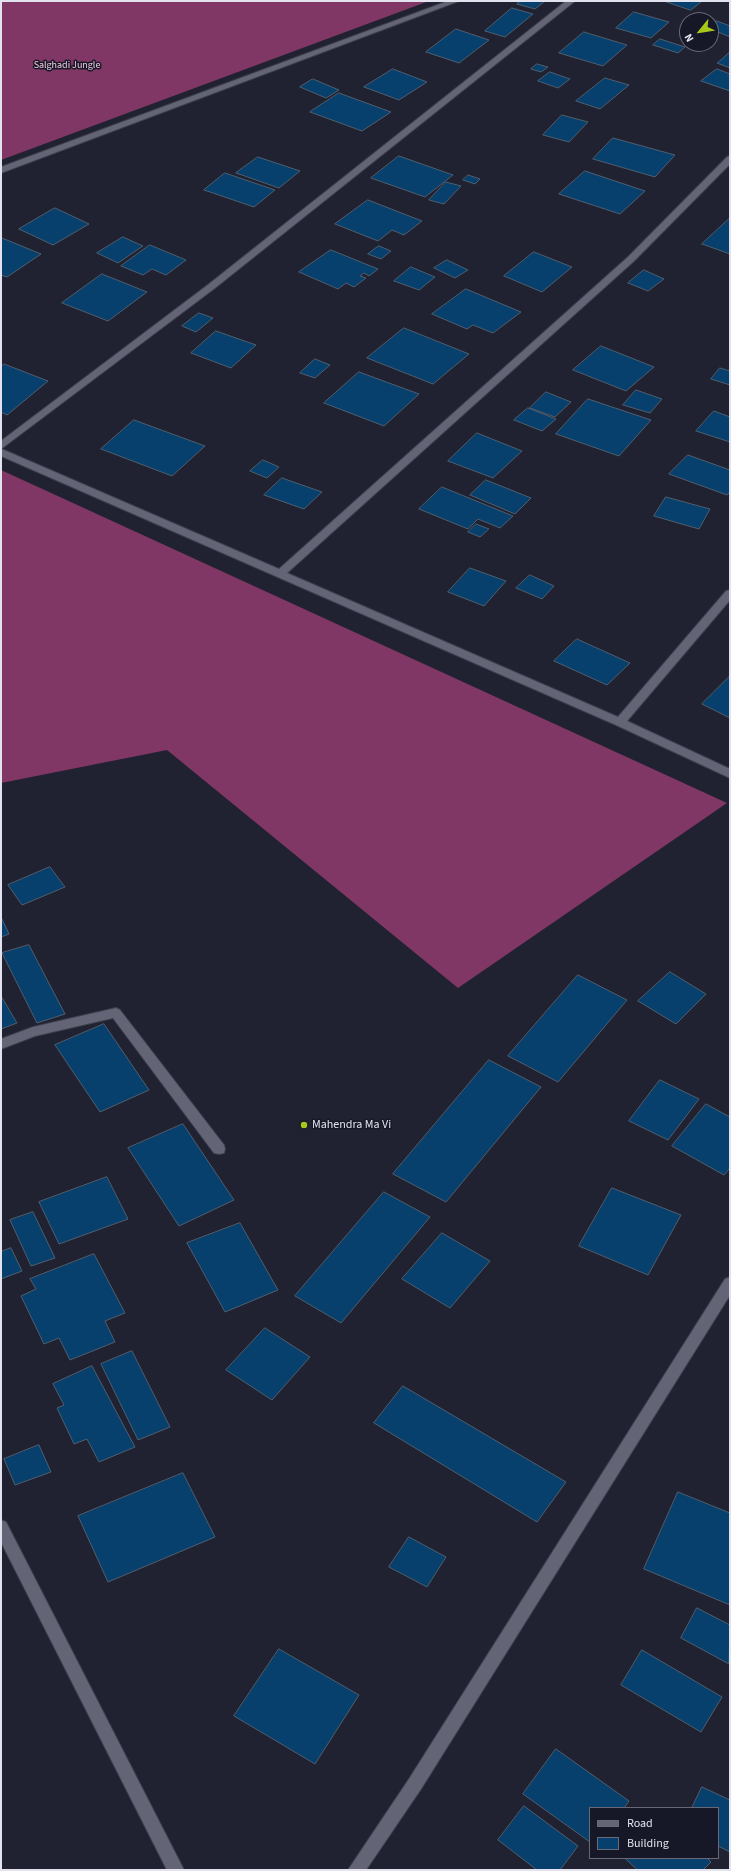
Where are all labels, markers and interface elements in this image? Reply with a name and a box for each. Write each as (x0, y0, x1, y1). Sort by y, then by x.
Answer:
north arrow (679, 12, 719, 52)
text: N (681, 31, 697, 45)
park label: Salghadi Jungle (34, 60, 100, 72)
place label: Mahendra Ma Vi (312, 1118, 391, 1132)
marker: Mahendra Ma Vi (299, 1120, 309, 1130)
legend (589, 1807, 719, 1859)
text: Road (627, 1815, 653, 1832)
text: Building (627, 1835, 669, 1852)

